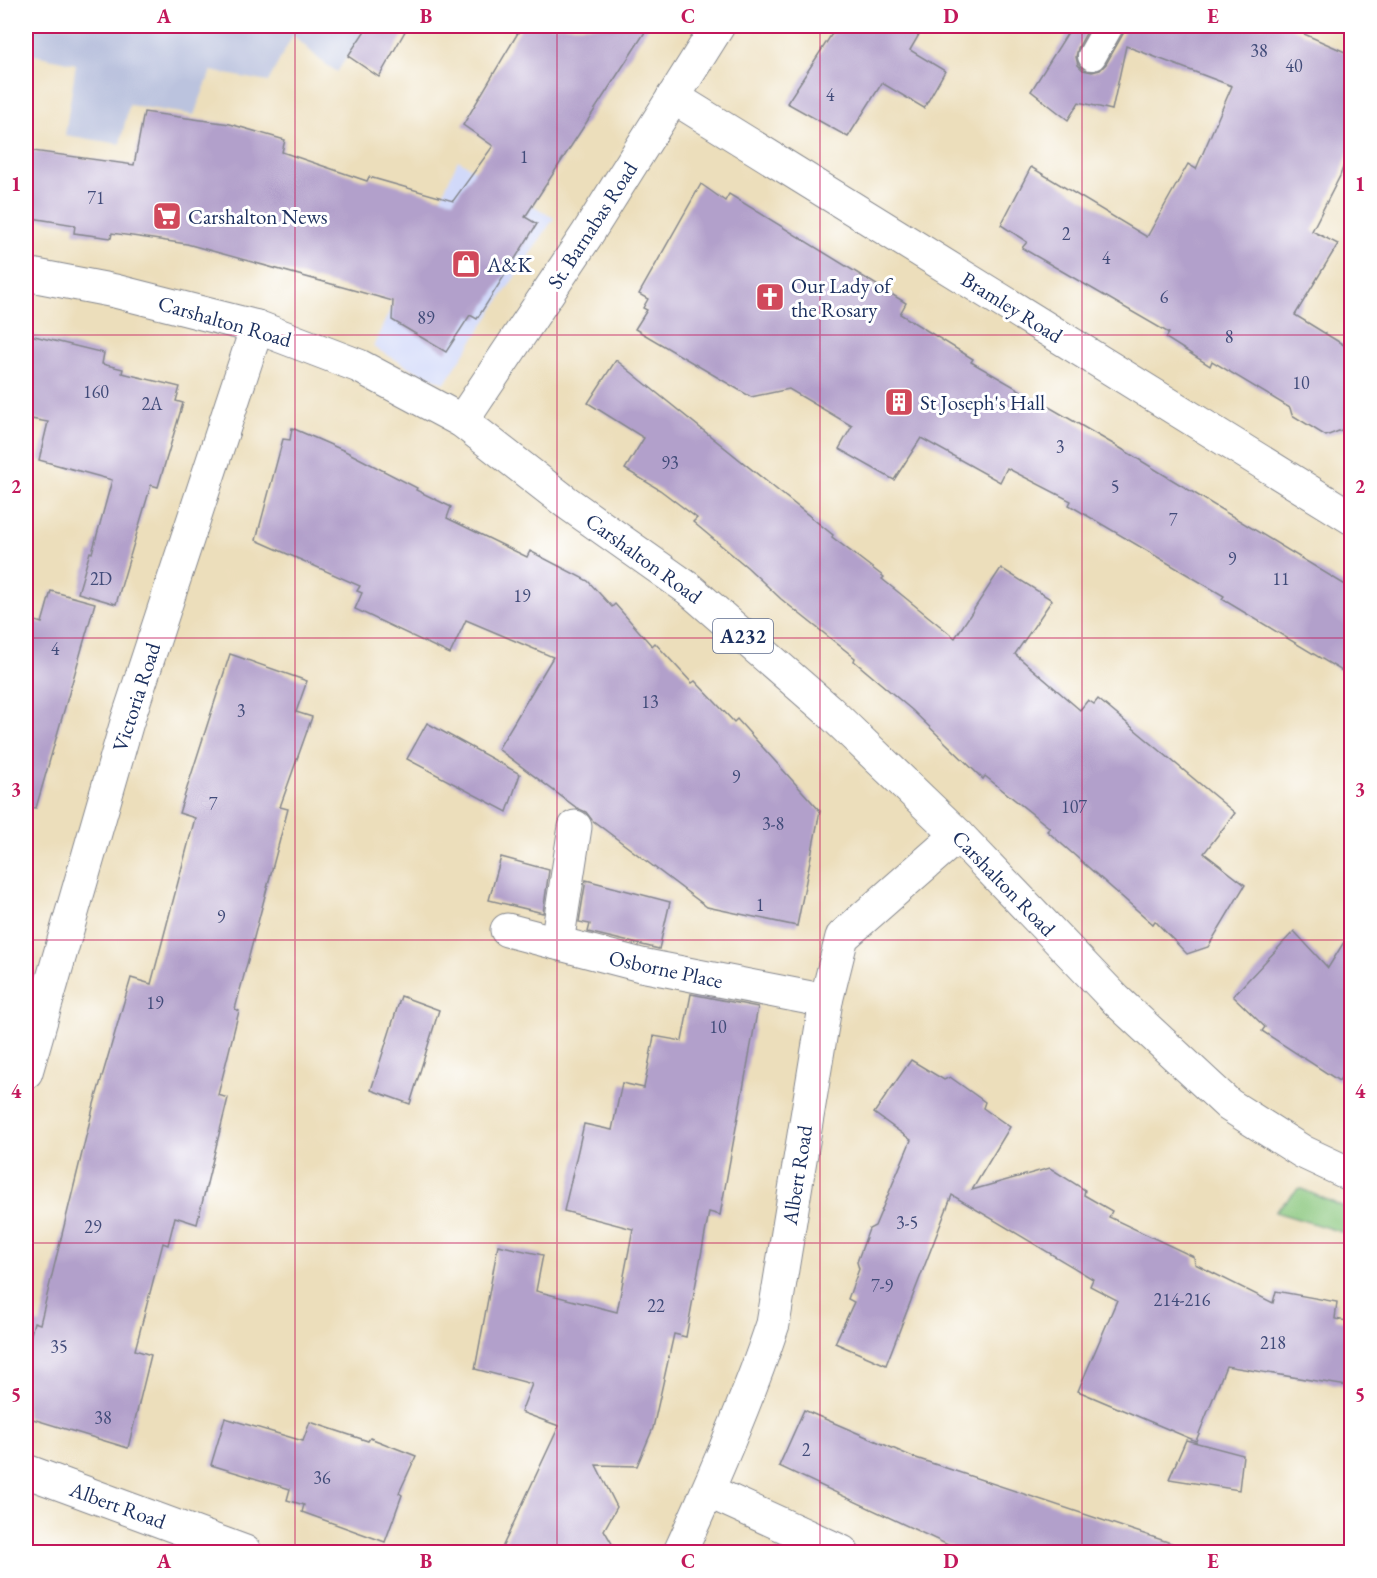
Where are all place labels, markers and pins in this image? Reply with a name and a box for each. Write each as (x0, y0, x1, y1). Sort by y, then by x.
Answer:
supermarket icon: Carshalton News (151, 200, 183, 232)
place label: Carshalton News (188, 203, 328, 230)
shop icon: A&K (450, 248, 482, 280)
place label: A&K (486, 251, 532, 278)
place label: Our Lady of the Rosary (791, 272, 893, 323)
church icon: Our Lady of the Rosary (754, 281, 786, 313)
building icon: St Joseph's Hall (883, 386, 915, 418)
place label: St Joseph's Hall (920, 389, 1045, 416)

